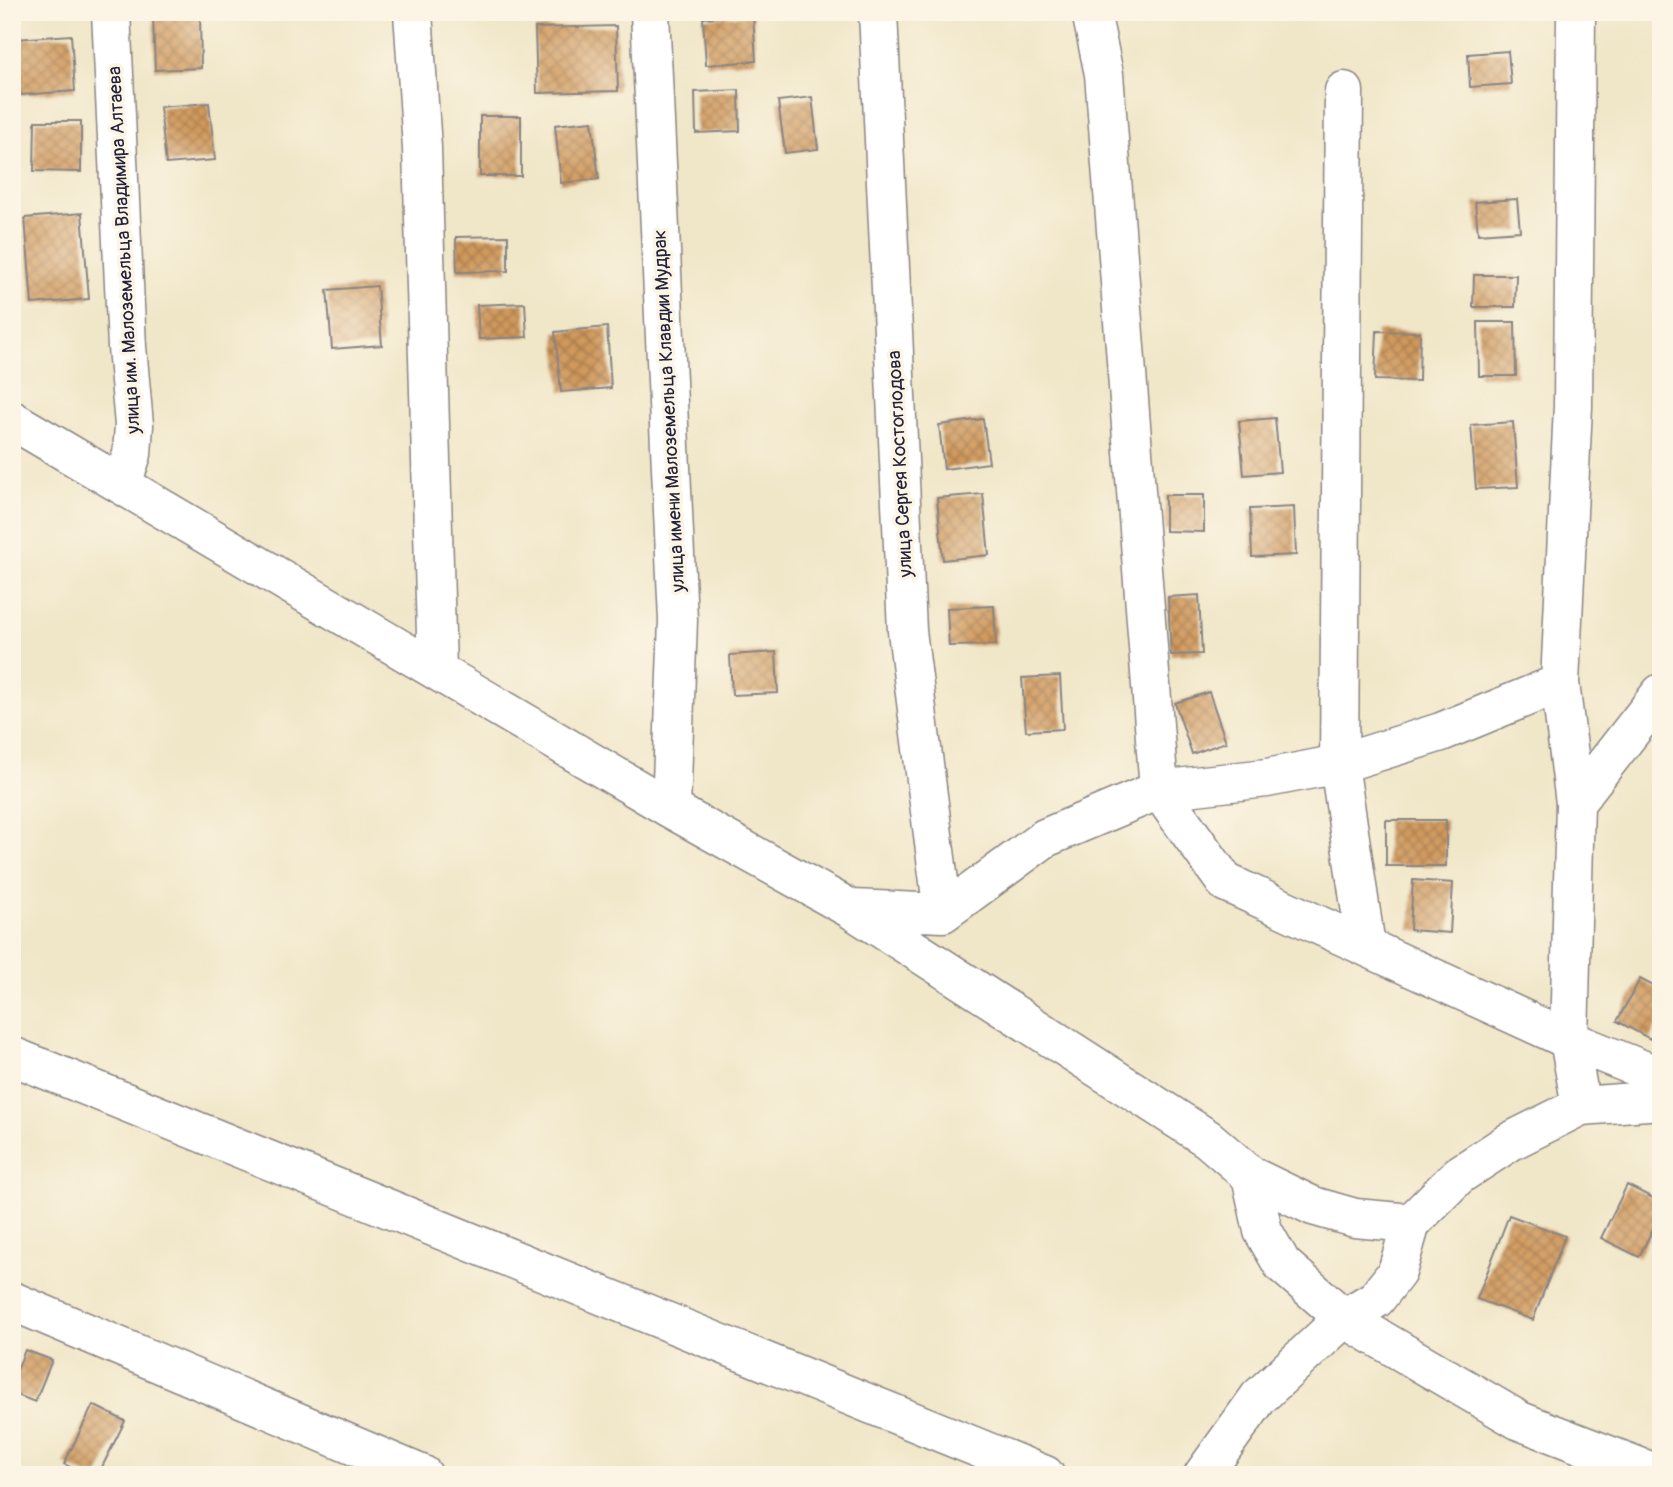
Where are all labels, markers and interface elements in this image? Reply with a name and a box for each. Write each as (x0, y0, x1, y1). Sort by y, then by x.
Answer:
street label: улица им. Малоземельца Владимира Алтаева (102, 65, 146, 435)
street label: улица имени Малоземельца Клавдии Мудрак (648, 229, 691, 594)
street label: улица Сергея Костоглодова (882, 350, 918, 579)

